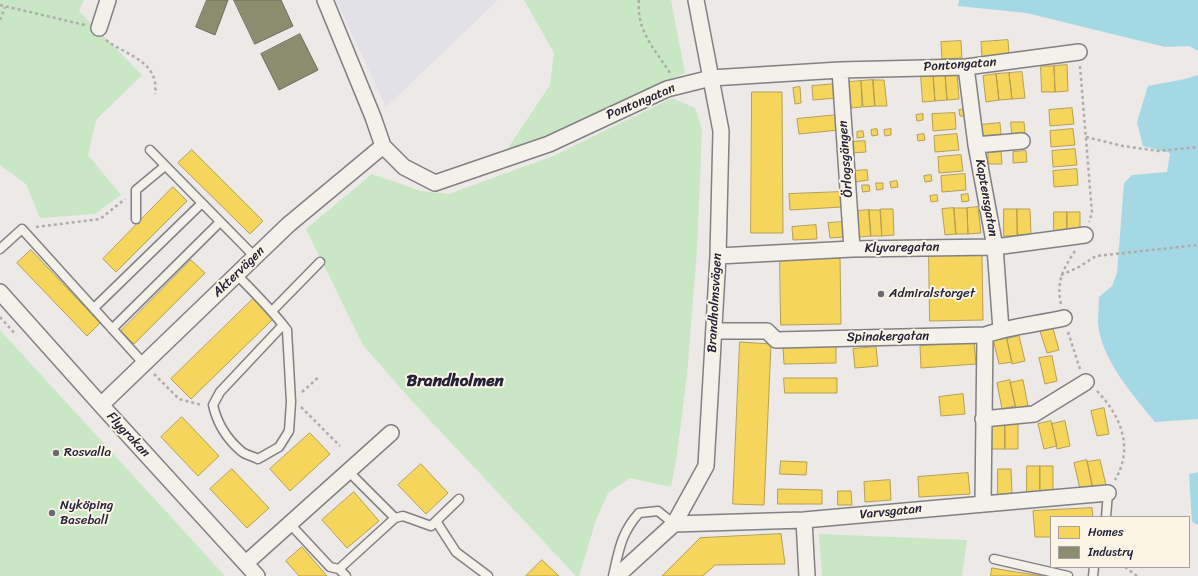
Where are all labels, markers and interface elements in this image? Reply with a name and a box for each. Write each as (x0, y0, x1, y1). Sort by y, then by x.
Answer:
street label: Pontongatan (923, 55, 997, 75)
street label: Pontongatan (604, 81, 678, 123)
street label: Örlogsgängen (836, 120, 856, 198)
street label: Kaptensgatan (971, 158, 1001, 238)
street label: Klyvaregatan (864, 240, 940, 256)
street label: Aktervägen (210, 243, 268, 301)
street label: Brandholmsvägen (705, 253, 725, 353)
place label: Admiralstorget (889, 286, 975, 302)
marker: Admiralstorget (876, 289, 886, 299)
street label: Spinakergatan (847, 328, 929, 346)
district label: Brandholmen (406, 372, 504, 392)
street label: Flygrakan (103, 409, 153, 461)
place label: Rosvalla (64, 445, 111, 461)
marker: Rosvalla (51, 448, 61, 458)
place label: Nyköping Baseball (60, 498, 113, 529)
street label: Varvsgatan (859, 501, 923, 523)
marker: Nyköping Baseball (47, 508, 57, 518)
legend (1050, 516, 1190, 568)
text: Homes (1088, 521, 1124, 543)
text: Industry (1088, 541, 1133, 563)

